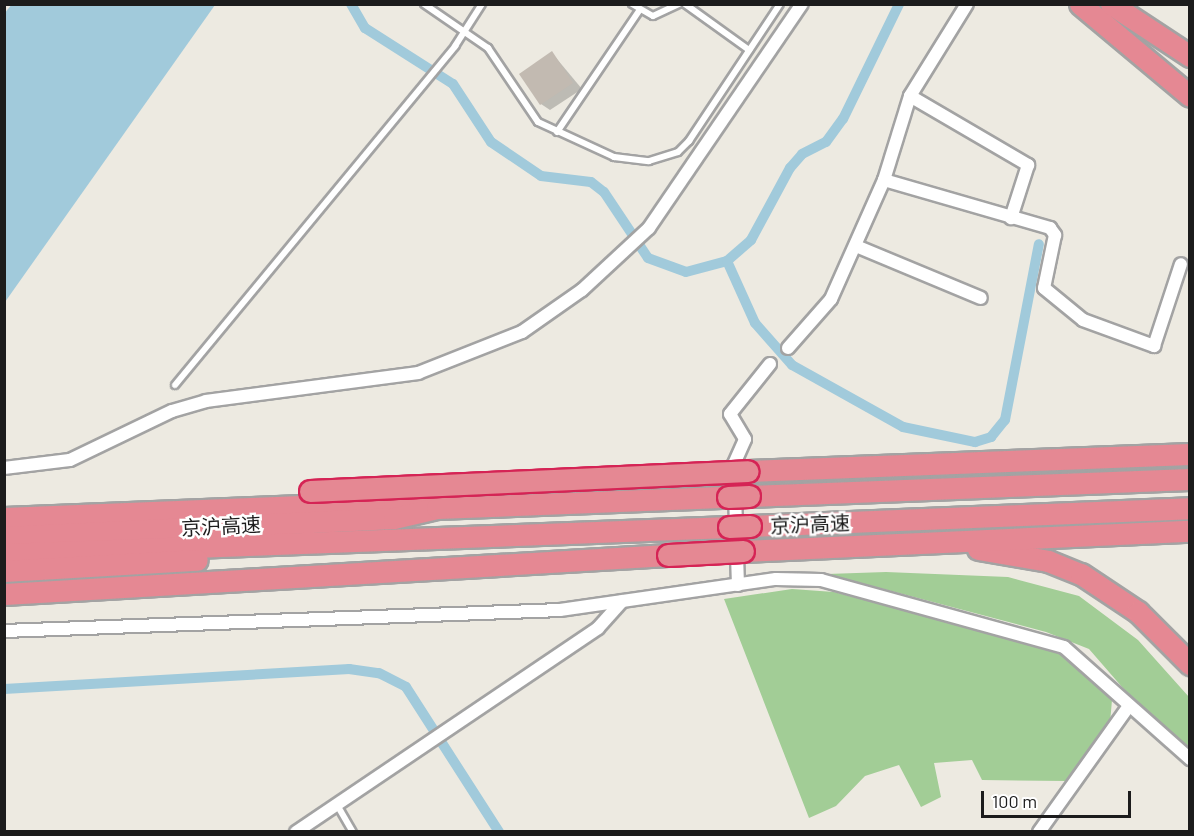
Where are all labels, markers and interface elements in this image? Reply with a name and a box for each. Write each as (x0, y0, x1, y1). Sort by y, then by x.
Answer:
street label: 京沪高速 (770, 511, 850, 537)
street label: 京沪高速 (180, 512, 262, 540)
scale bar (984, 779, 1134, 817)
text: 100 m (992, 790, 1037, 812)

